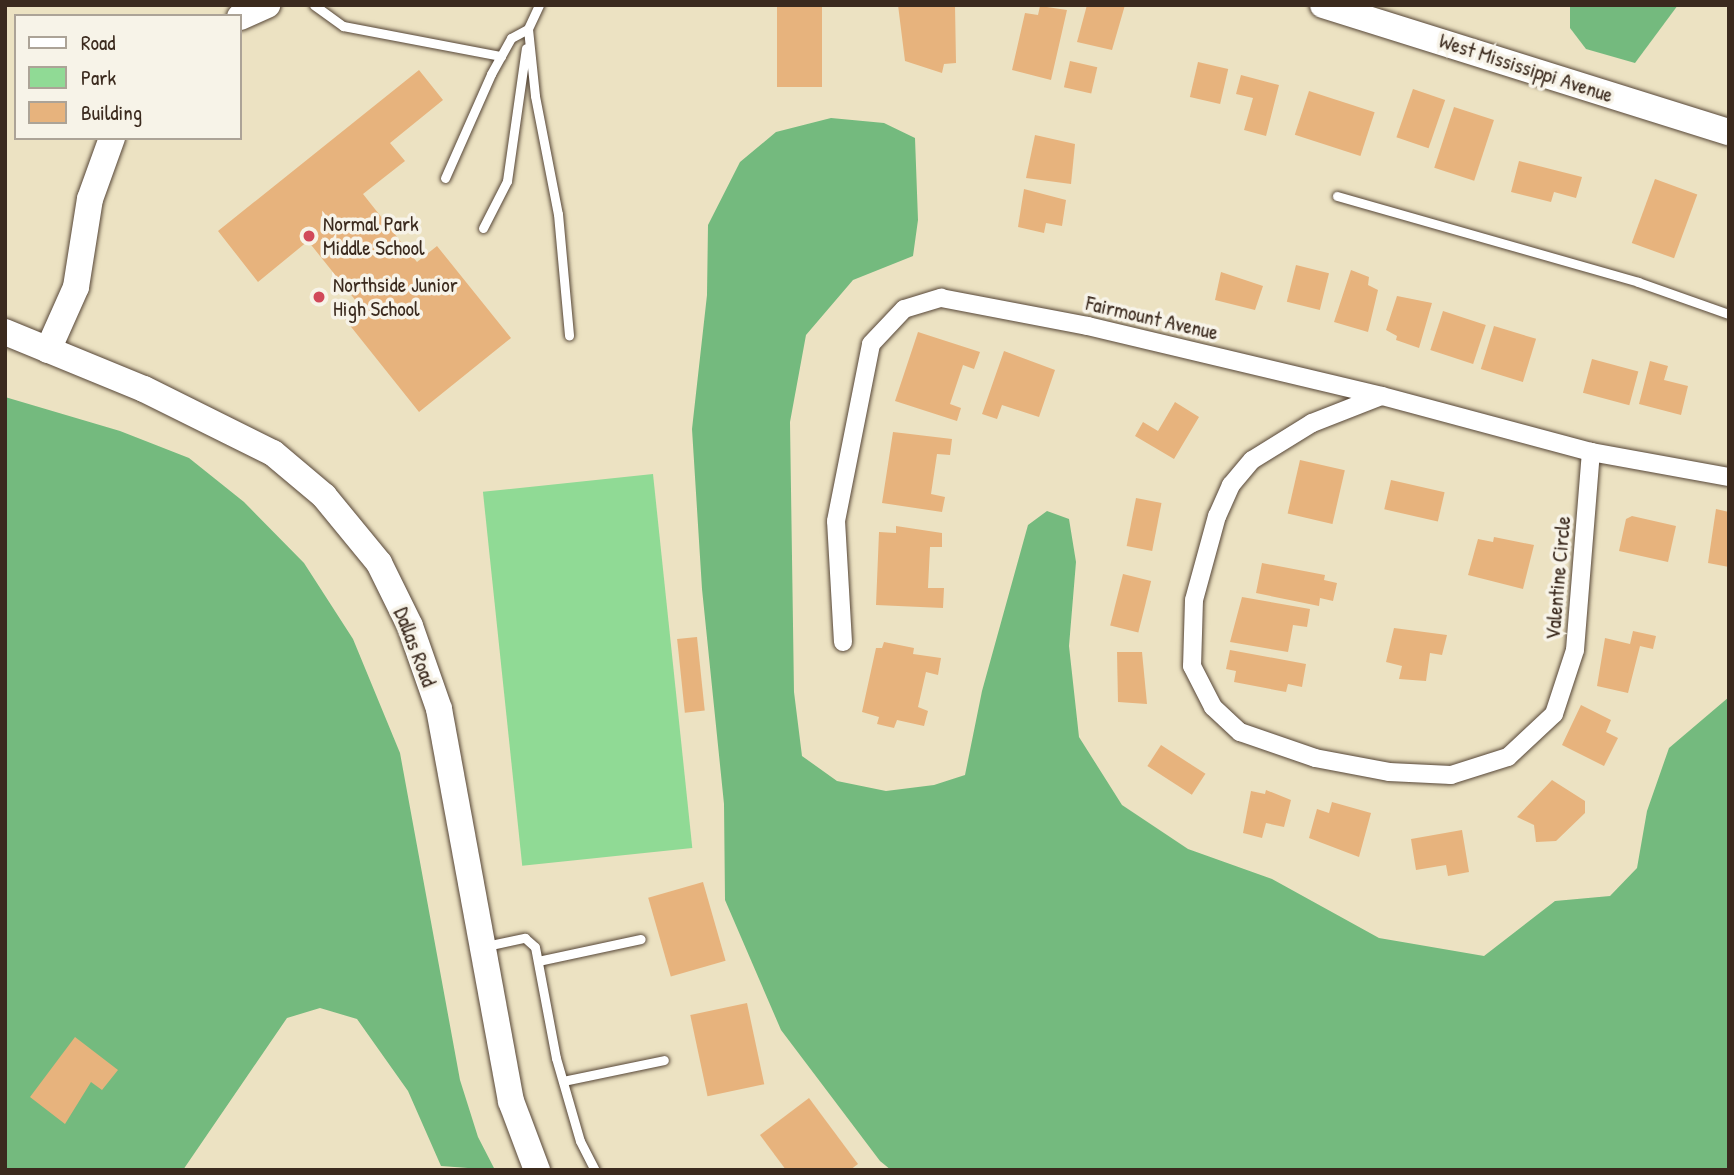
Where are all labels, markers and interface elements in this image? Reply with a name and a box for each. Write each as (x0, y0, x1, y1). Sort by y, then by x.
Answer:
legend (14, 14, 242, 140)
text: Road (81, 28, 115, 57)
street label: West Mississippi Avenue (1436, 28, 1616, 108)
text: Park (81, 63, 116, 92)
text: Building (81, 98, 142, 127)
place label: Normal Park Middle School (323, 211, 424, 261)
marker: Normal Park Middle School (301, 228, 317, 244)
place label: Northside Junior High School (333, 272, 458, 322)
marker: Northside Junior High School (311, 289, 327, 305)
street label: Fairmount Avenue (1083, 291, 1221, 345)
street label: Valentine Circle (1540, 515, 1576, 641)
street label: Dallas Road (388, 604, 442, 690)

